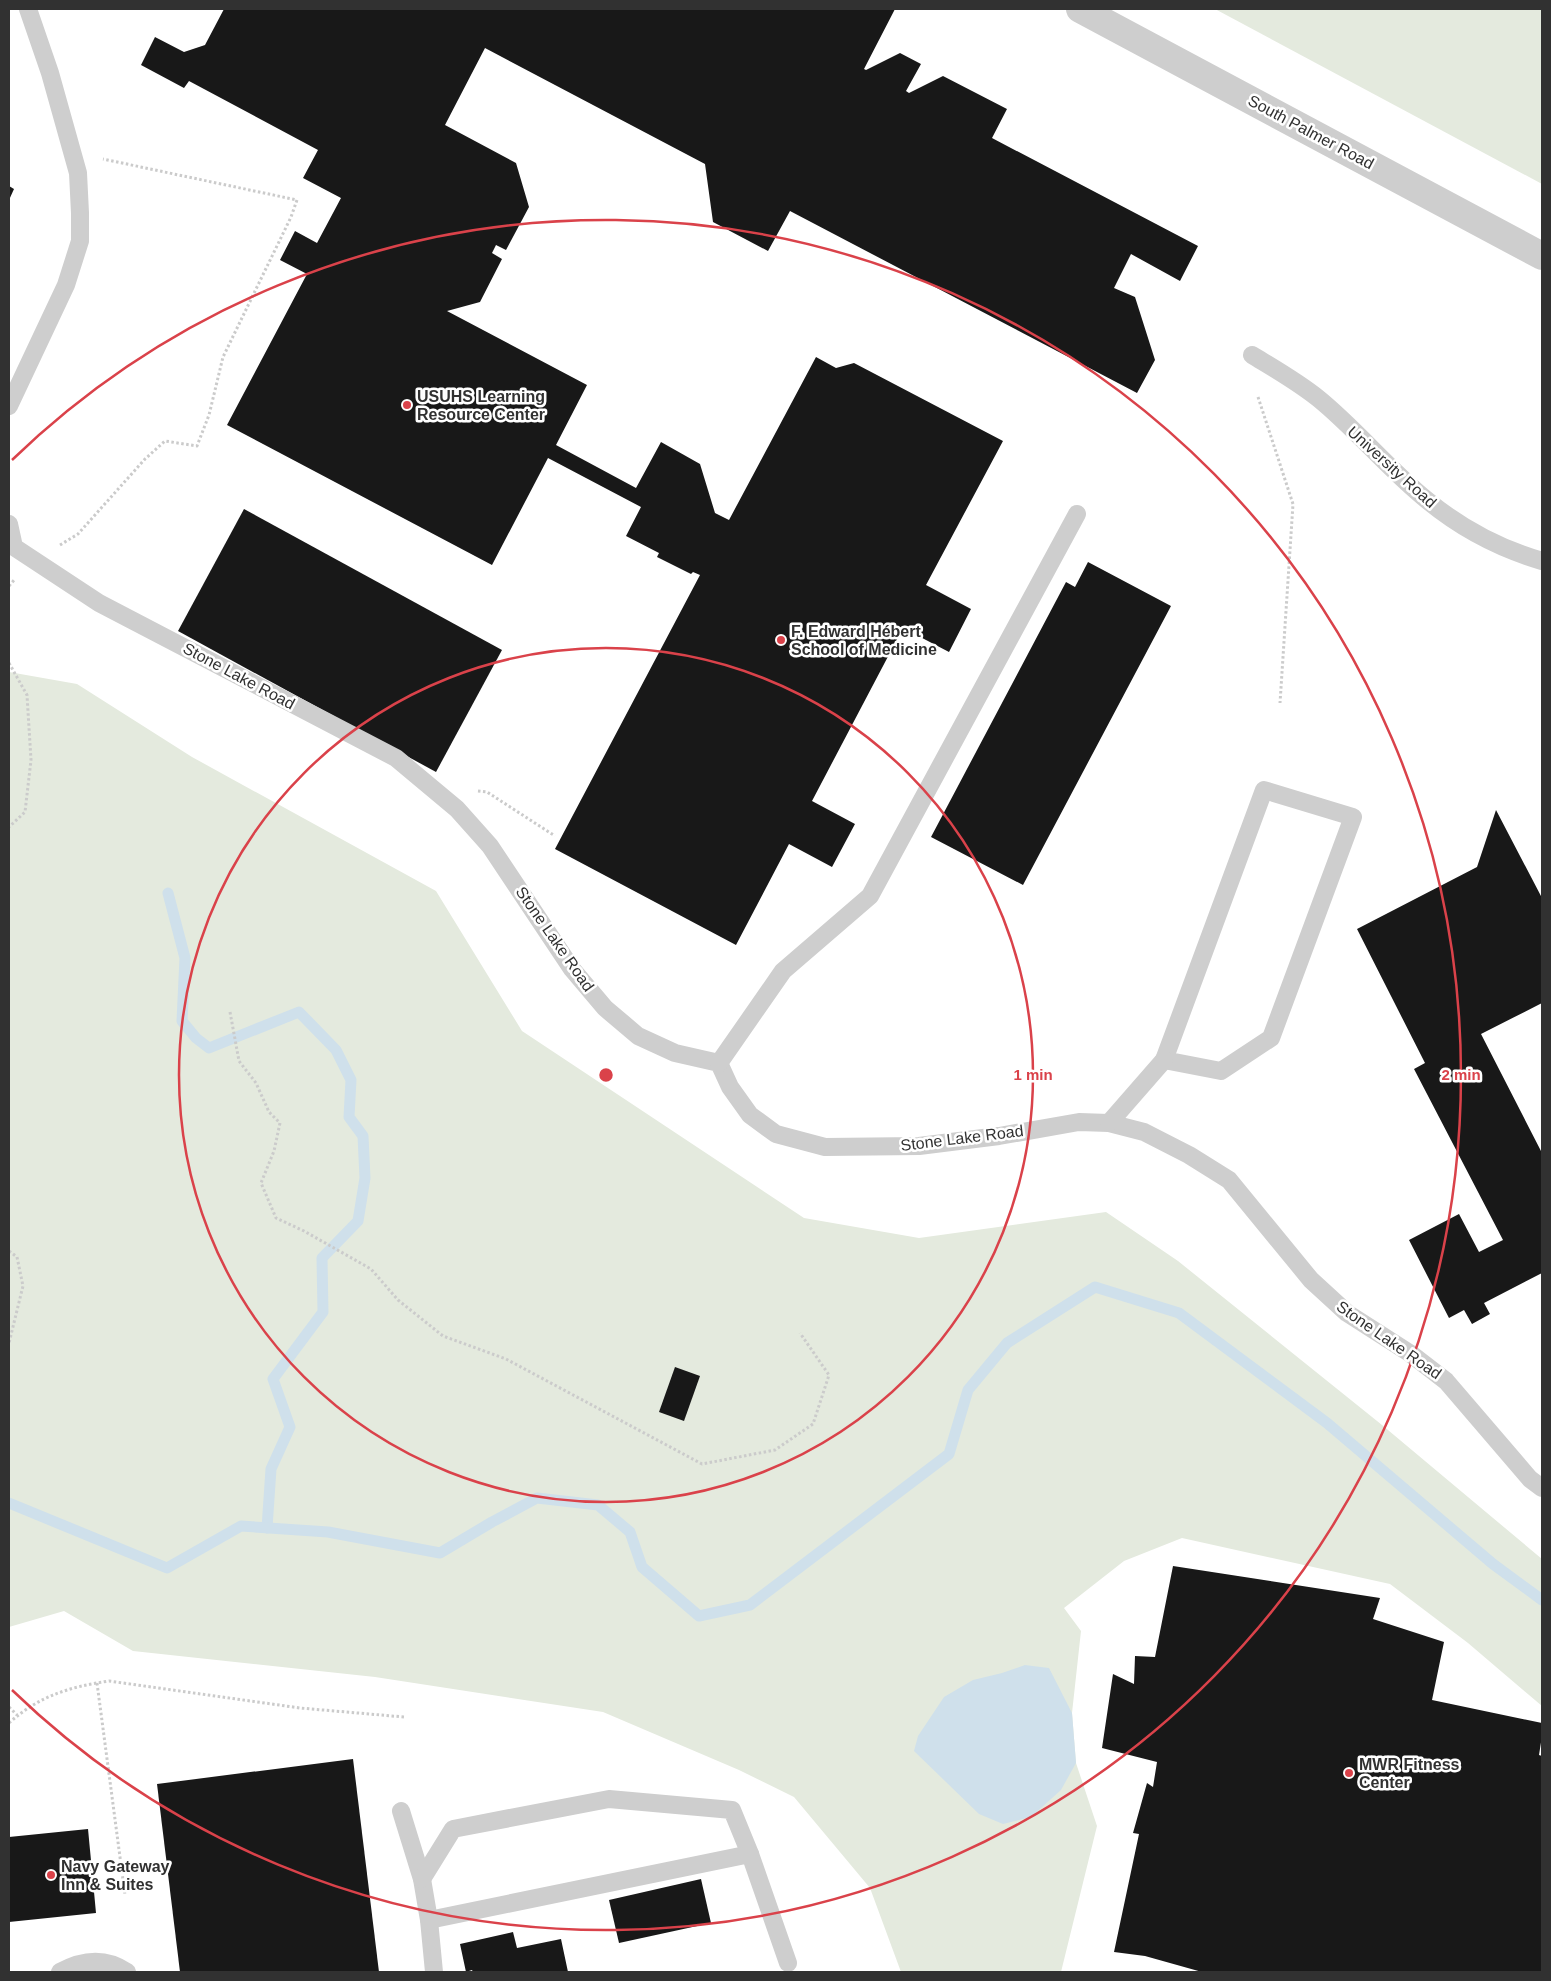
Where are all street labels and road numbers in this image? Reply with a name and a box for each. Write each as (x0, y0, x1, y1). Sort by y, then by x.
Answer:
street label: South Palmer Road (1245, 92, 1377, 172)
street label: University Road (1344, 423, 1440, 511)
street label: Stone Lake Road (180, 639, 298, 713)
street label: Stone Lake Road (513, 883, 597, 995)
street label: Stone Lake Road (900, 1122, 1024, 1154)
street label: Stone Lake Road (1333, 1298, 1445, 1382)

